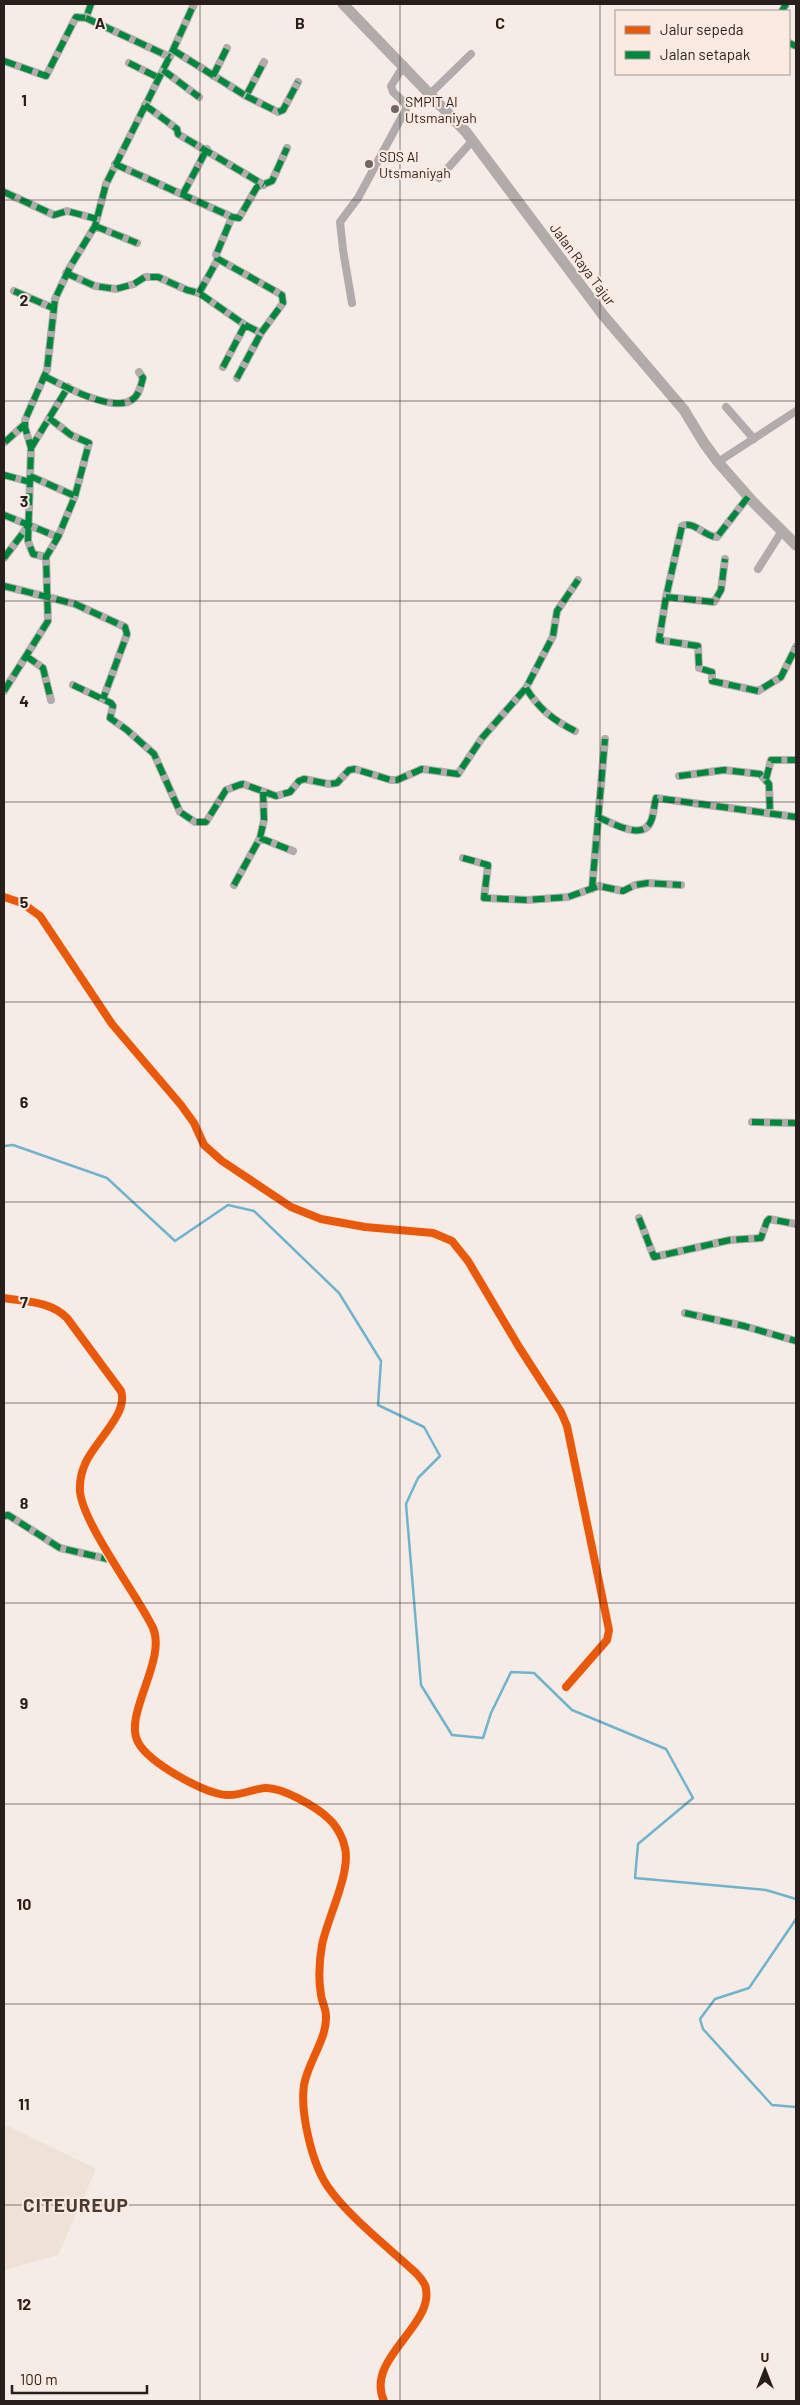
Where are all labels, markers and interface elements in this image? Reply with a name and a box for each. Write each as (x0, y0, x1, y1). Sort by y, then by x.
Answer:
legend (615, 10, 790, 75)
text: A (95, 13, 106, 32)
text: B (295, 13, 305, 32)
text: C (495, 13, 505, 32)
text: Jalur sepeda (660, 20, 744, 38)
text: Jalan setapak (660, 45, 751, 63)
text: 1 (21, 90, 27, 109)
place label: SMPIT Al Utsmaniyah (405, 93, 477, 126)
marker: SMPIT Al Utsmaniyah (389, 103, 401, 115)
place label: SDS Al Utsmaniyah (379, 148, 451, 181)
marker: SDS Al Utsmaniyah (363, 158, 375, 170)
street label: Jalan Raya Tajur (546, 219, 620, 309)
text: 2 (20, 290, 29, 309)
text: 3 (20, 491, 28, 510)
text: 4 (19, 691, 29, 710)
text: 5 (20, 892, 29, 911)
text: 6 (20, 1092, 29, 1111)
text: 7 (20, 1292, 28, 1311)
text: 8 (20, 1493, 29, 1512)
text: 9 (20, 1693, 28, 1712)
text: 10 (17, 1894, 31, 1913)
text: 11 (18, 2094, 30, 2113)
district label: CITEUREUP (23, 2193, 129, 2216)
text: 12 (17, 2294, 31, 2313)
north arrow (740, 2345, 790, 2395)
text: U (761, 2348, 770, 2365)
scale bar (12, 2362, 148, 2394)
text: 100 m (20, 2370, 58, 2388)

